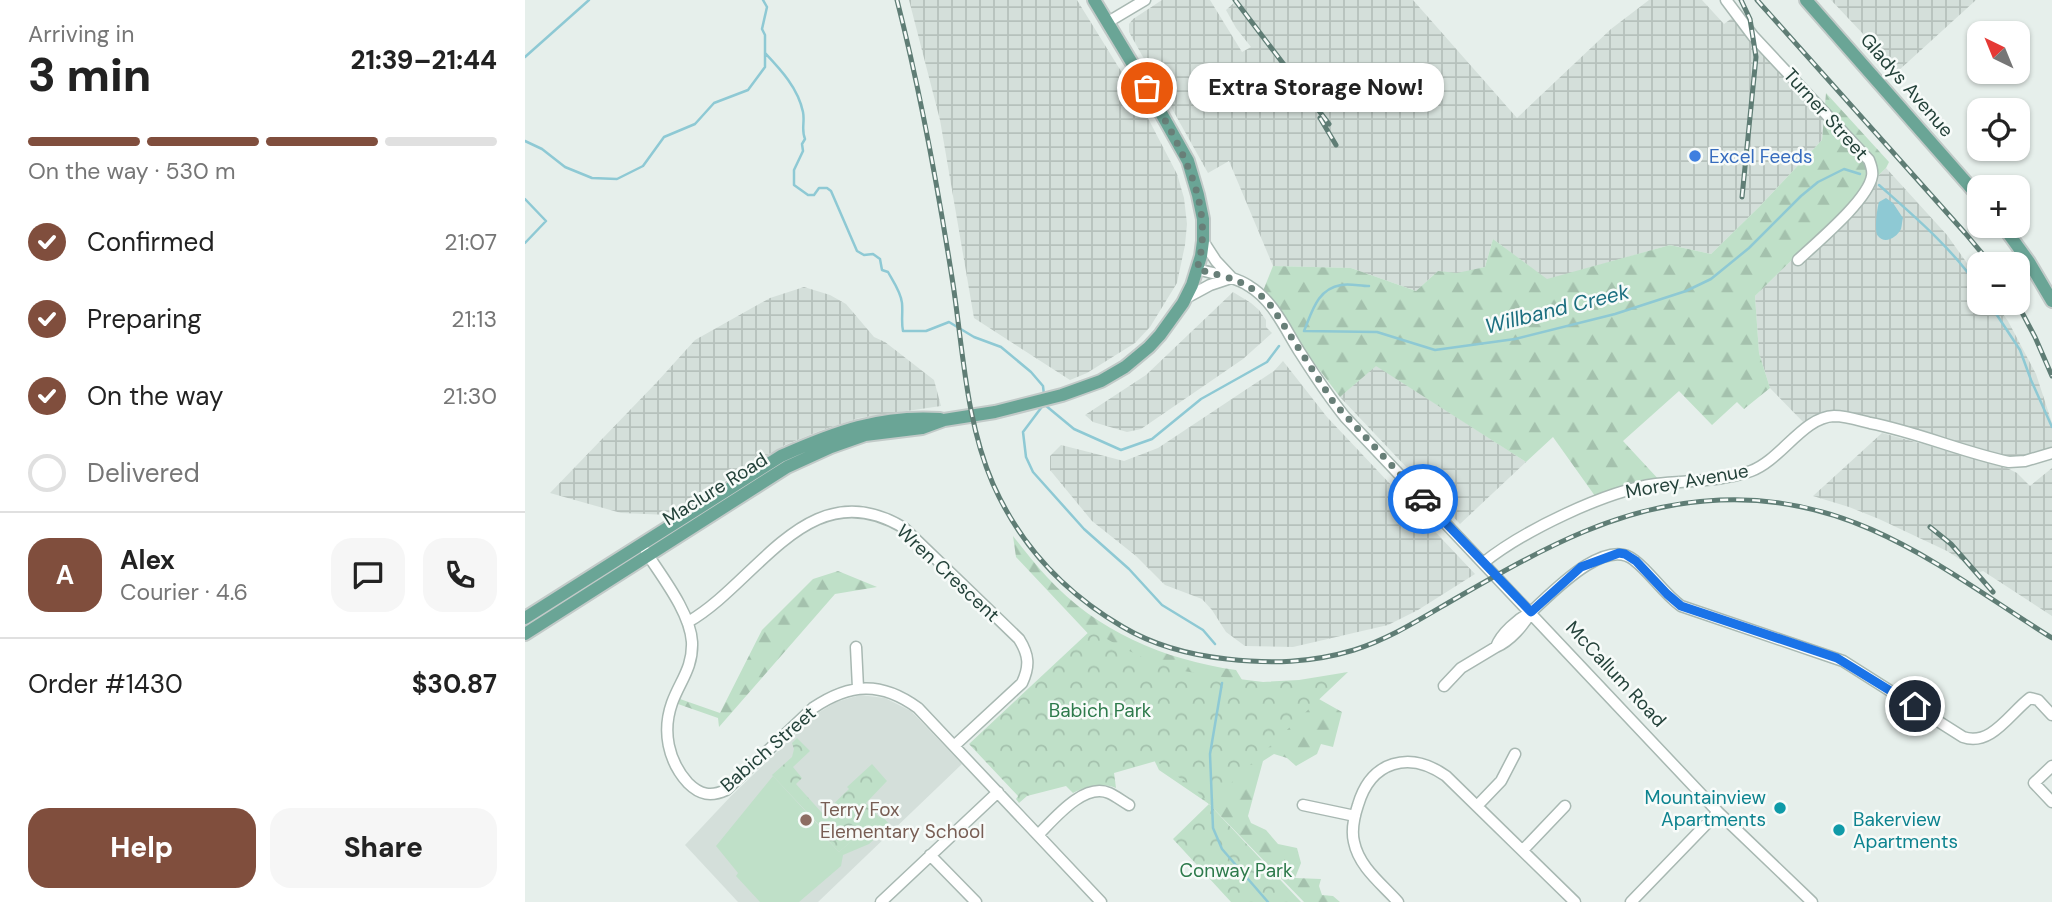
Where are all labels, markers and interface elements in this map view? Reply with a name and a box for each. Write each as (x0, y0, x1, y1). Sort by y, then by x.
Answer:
text: Arriving in (28, 19, 134, 49)
north arrow (1967, 21, 2030, 84)
map controls (1967, 21, 2030, 315)
street label: Gladys Avenue (1855, 28, 1959, 142)
text: 21:39–21:44 (350, 43, 497, 77)
text: 3 min (28, 45, 151, 105)
pin (1117, 58, 1177, 118)
street label: Turner Street (1778, 63, 1874, 165)
callout: Extra Storage Now! (1189, 64, 1445, 112)
icon: bag (1128, 69, 1166, 107)
text: Extra Storage Now! (1208, 72, 1424, 102)
button: locate (1967, 98, 2030, 161)
place label: Excel Feeds (1709, 144, 1813, 169)
marker: Excel Feeds (1687, 148, 1703, 164)
text: On the way · 530 m (28, 156, 235, 186)
button: + (1967, 175, 2030, 238)
icon: check (28, 223, 66, 261)
text: Confirmed (87, 225, 214, 259)
text: 21:07 (444, 227, 497, 257)
button: − (1967, 252, 2030, 315)
water label: Willband Creek (1482, 277, 1632, 340)
icon: check (28, 300, 66, 338)
text: Preparing (87, 302, 202, 336)
text: 21:13 (451, 304, 497, 334)
icon: check (28, 377, 66, 415)
text: On the way (87, 379, 223, 413)
text: 21:30 (443, 381, 497, 411)
street label: Maclure Road (658, 447, 772, 531)
text: Delivered (87, 456, 200, 490)
street label: Morey Avenue (1624, 458, 1750, 504)
courier (1388, 464, 1458, 534)
icon: car (1404, 480, 1442, 518)
street label: Wren Crescent (891, 519, 1005, 627)
button: chat (331, 538, 405, 612)
button: phone (423, 538, 497, 612)
text: Alex (120, 543, 175, 577)
text: A (56, 558, 74, 592)
text: Courier · 4.6 (120, 577, 248, 607)
street label: McCallum Road (1560, 616, 1672, 732)
text: Order #1430 (28, 667, 183, 701)
text: $30.87 (412, 667, 497, 701)
pin (1885, 676, 1945, 736)
icon: home (1896, 687, 1934, 725)
park label: Babich Park (1049, 698, 1152, 723)
street label: Babich Street (715, 701, 821, 797)
place label: Mountainview Apartments (1644, 785, 1766, 832)
place label: Terry Fox Elementary School (820, 797, 984, 844)
marker: Mountainview Apartments (1772, 800, 1788, 816)
place label: Bakerview Apartments (1853, 807, 1958, 854)
button: Help (28, 808, 256, 888)
button: Share (270, 808, 497, 888)
marker: Terry Fox Elementary School (798, 812, 814, 828)
marker: Bakerview Apartments (1831, 822, 1847, 838)
park label: Conway Park (1179, 858, 1293, 883)

